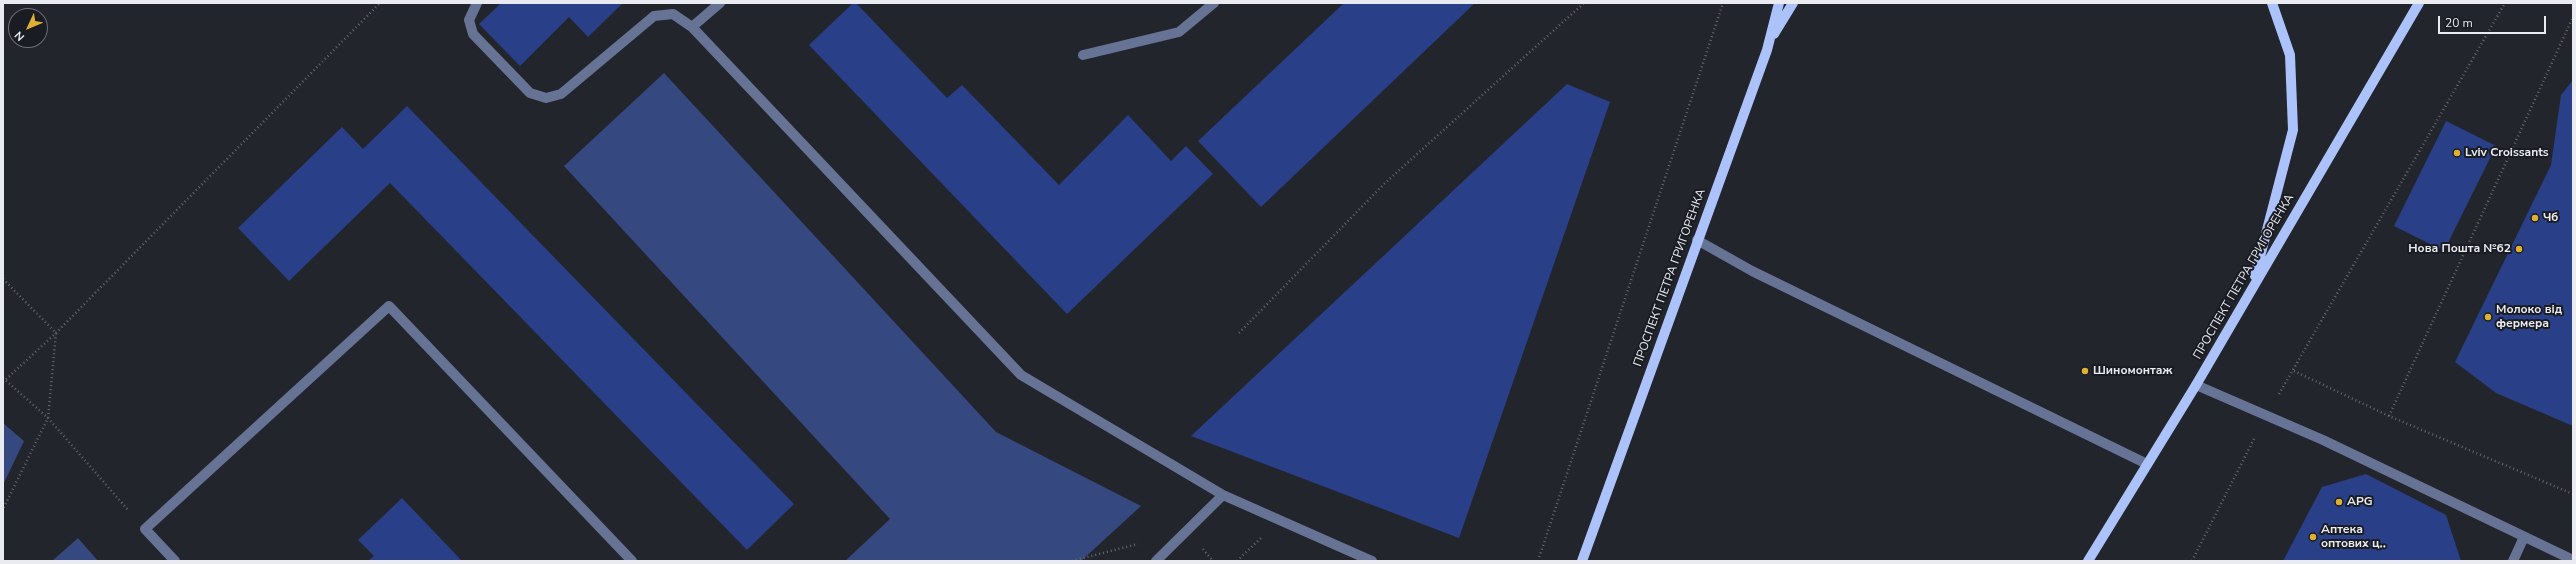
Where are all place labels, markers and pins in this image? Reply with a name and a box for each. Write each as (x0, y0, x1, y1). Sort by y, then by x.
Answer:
place label: Lviv Croissants (2465, 146, 2549, 160)
marker: Lviv Croissants (2452, 148, 2462, 158)
place label: Чб (2543, 211, 2558, 225)
marker: Чб (2530, 213, 2540, 223)
place label: Нова Пошта №62 (2408, 242, 2511, 256)
marker: Нова Пошта №62 (2514, 244, 2524, 254)
place label: Молоко від фермера (2496, 303, 2562, 331)
marker: Молоко від фермера (2483, 312, 2493, 322)
place label: Шиномонтаж (2093, 364, 2172, 378)
marker: Шиномонтаж (2080, 366, 2090, 376)
place label: APG (2347, 495, 2373, 509)
marker: APG (2334, 497, 2344, 507)
place label: Аптека оптових ц‥ (2321, 523, 2386, 551)
marker: Аптека оптових ц‥ (2308, 532, 2318, 542)

